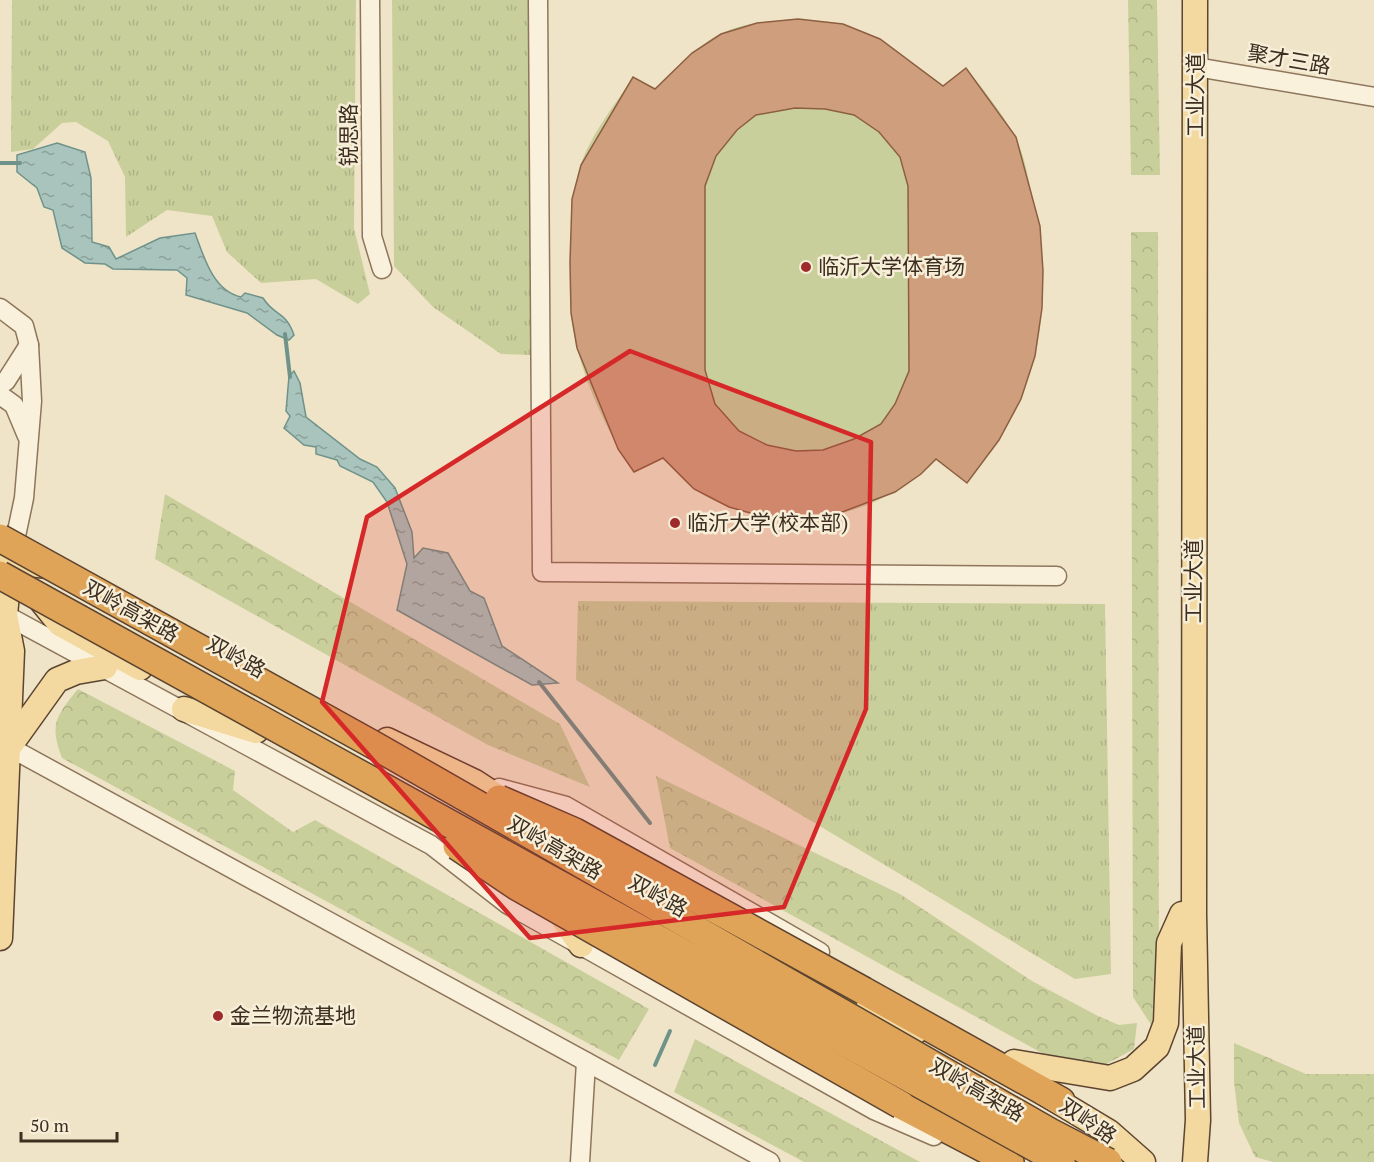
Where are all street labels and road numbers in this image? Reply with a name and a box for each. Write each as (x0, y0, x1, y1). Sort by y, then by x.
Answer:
street label: 聚才三路 (1245, 38, 1333, 80)
street label: 工业大道 (1181, 53, 1209, 137)
street label: 锐思路 (334, 104, 362, 167)
street label: 工业大道 (1179, 539, 1207, 623)
street label: 双岭高架路 (79, 572, 184, 648)
street label: 双岭路 (202, 629, 271, 684)
street label: 双岭高架路 (503, 809, 608, 886)
street label: 双岭路 (624, 868, 693, 923)
street label: 工业大道 (1181, 1025, 1211, 1109)
street label: 双岭高架路 (925, 1051, 1030, 1128)
street label: 双岭路 (1055, 1091, 1123, 1149)

